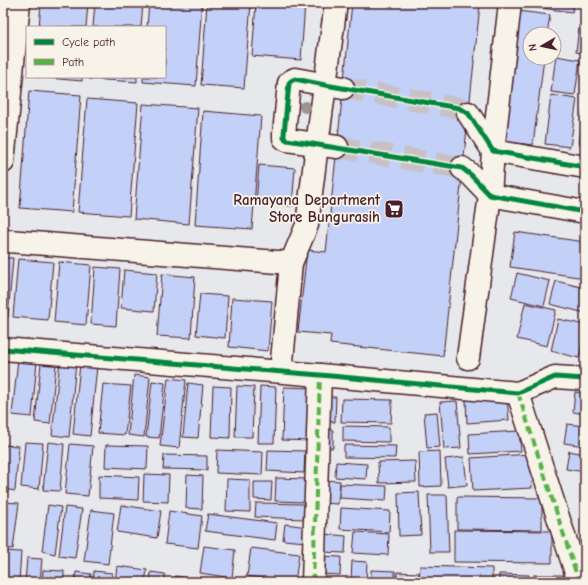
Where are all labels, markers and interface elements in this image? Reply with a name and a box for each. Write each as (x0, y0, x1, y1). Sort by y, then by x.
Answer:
legend (26, 26, 166, 78)
north arrow (522, 26, 562, 66)
text: Cycle path (62, 35, 115, 49)
text: N (526, 43, 540, 52)
text: Path (62, 55, 84, 69)
place label: Ramayana Department Store Bungurasih (233, 191, 381, 226)
supermarket icon: Ramayana Department Store Bungurasih (383, 198, 405, 220)

